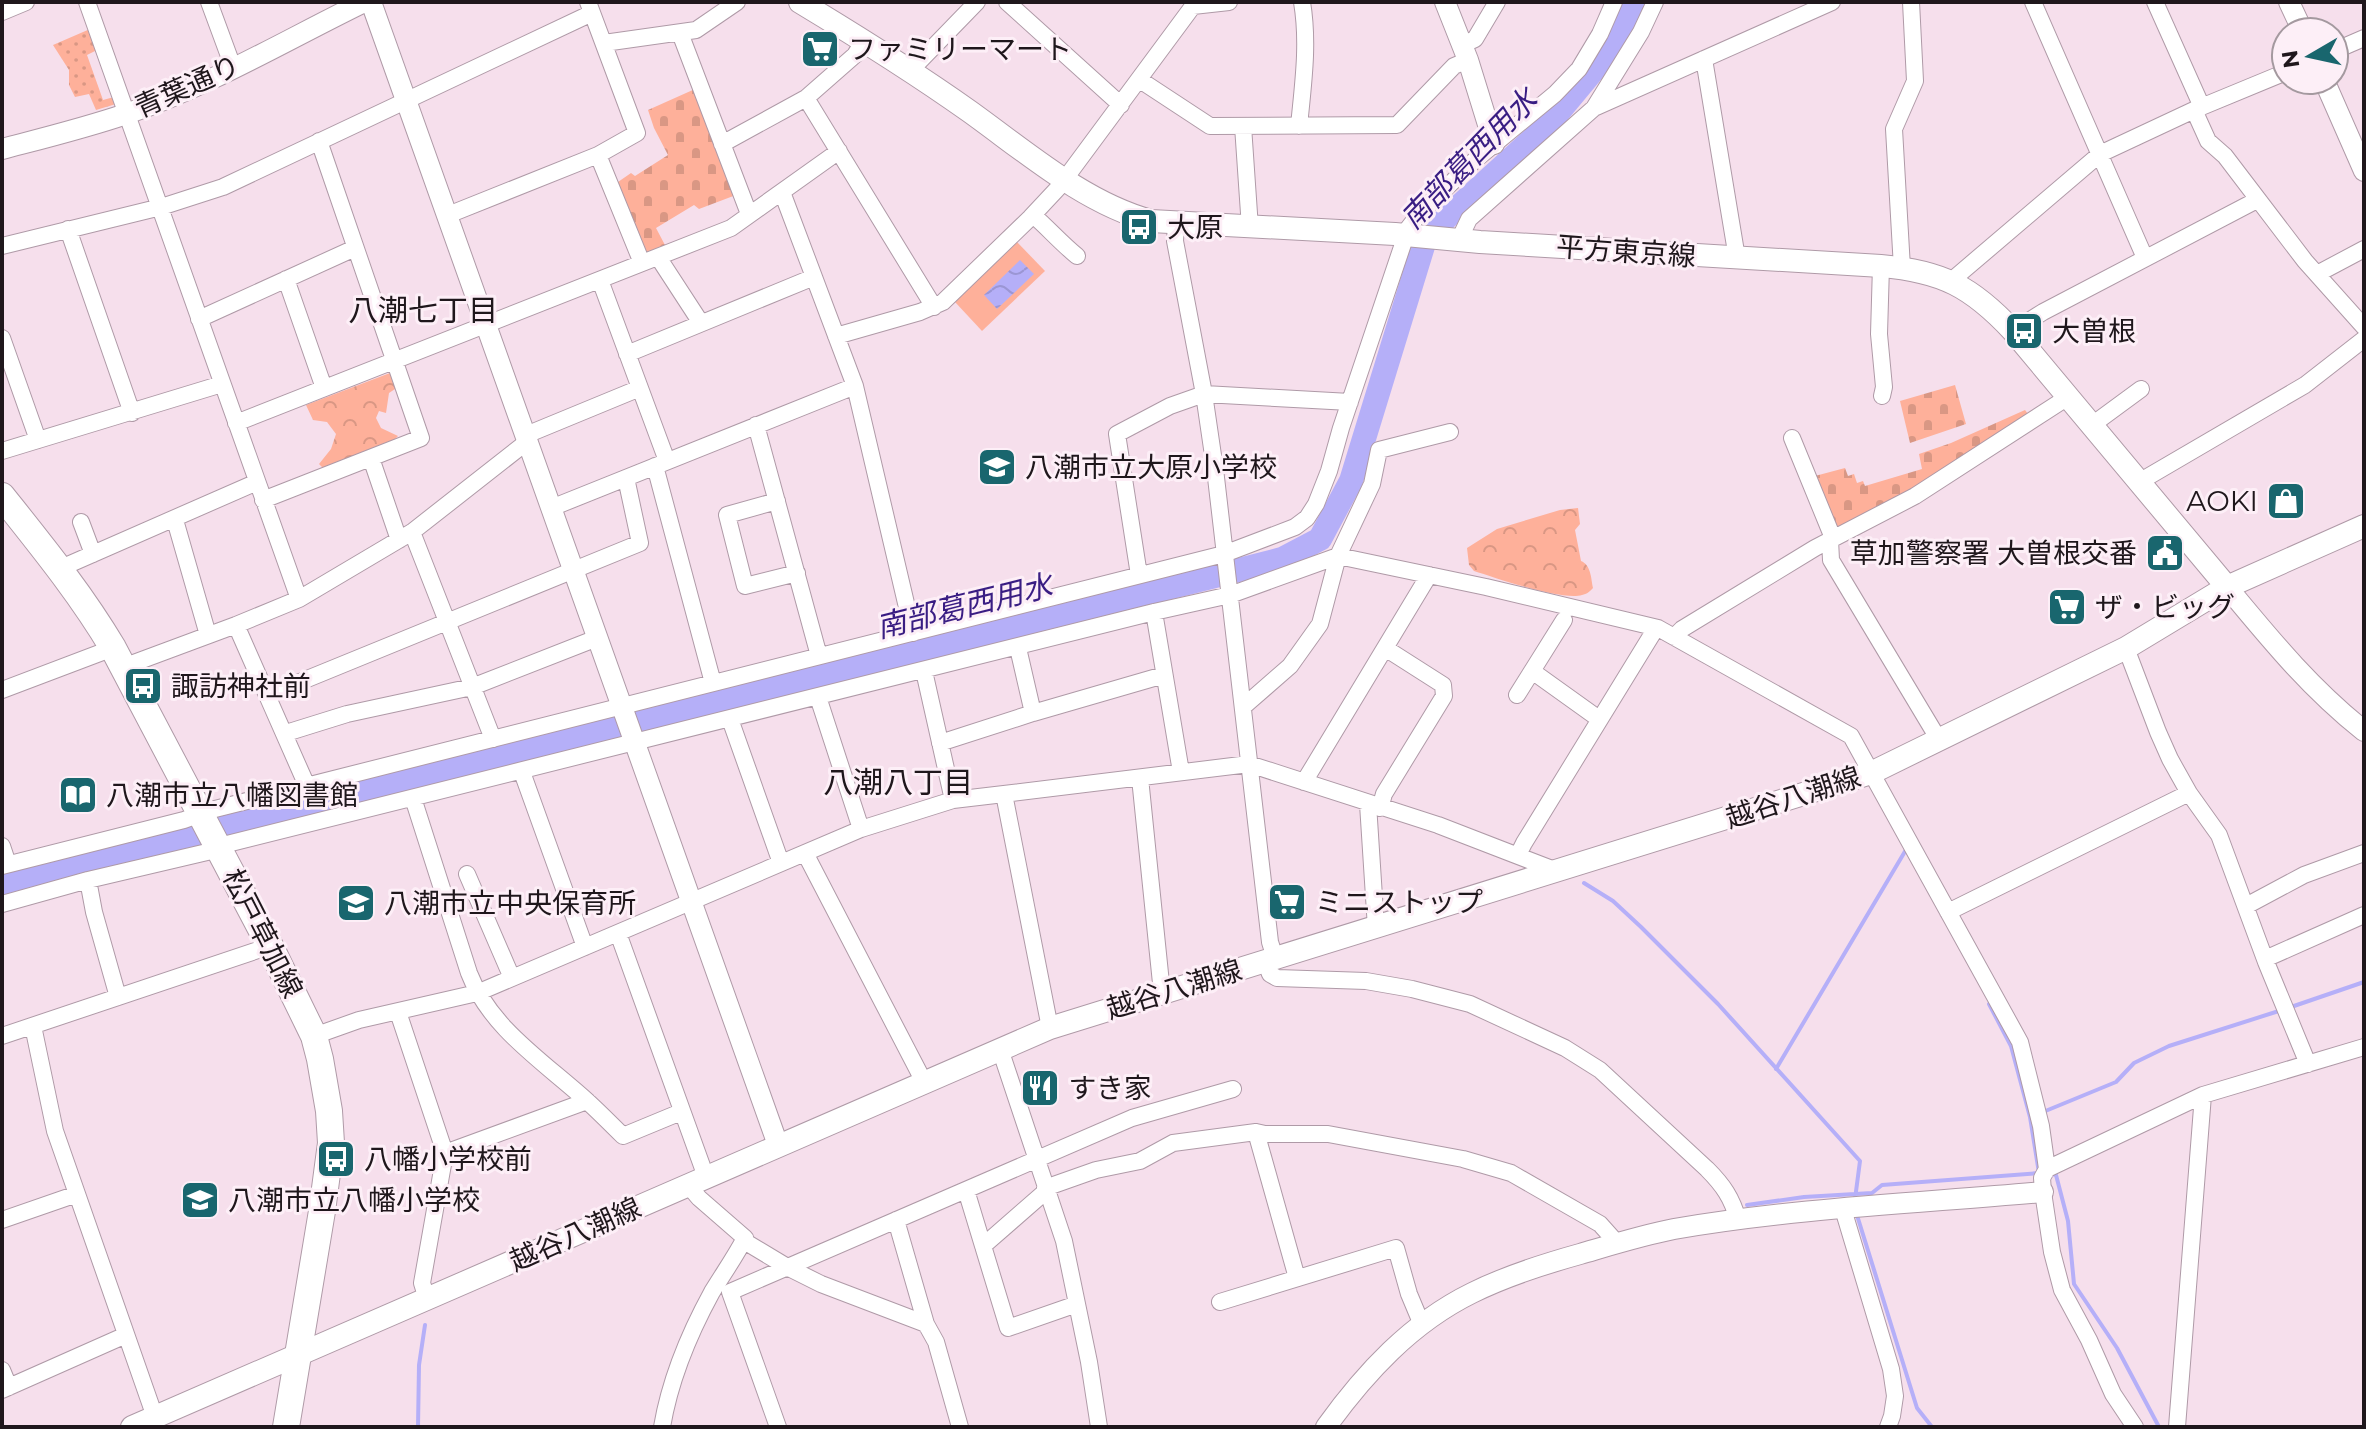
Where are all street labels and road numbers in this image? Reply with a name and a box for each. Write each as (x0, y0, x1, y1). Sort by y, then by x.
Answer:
street label: 青葉通り (129, 48, 245, 124)
street label: 平方東京線 (1555, 229, 1697, 273)
street label: 越谷八潮線 (1721, 759, 1865, 835)
street label: 松戸草加線 (216, 863, 310, 1003)
street label: 越谷八潮線 (1102, 952, 1246, 1026)
street label: 越谷八潮線 (504, 1190, 646, 1278)

